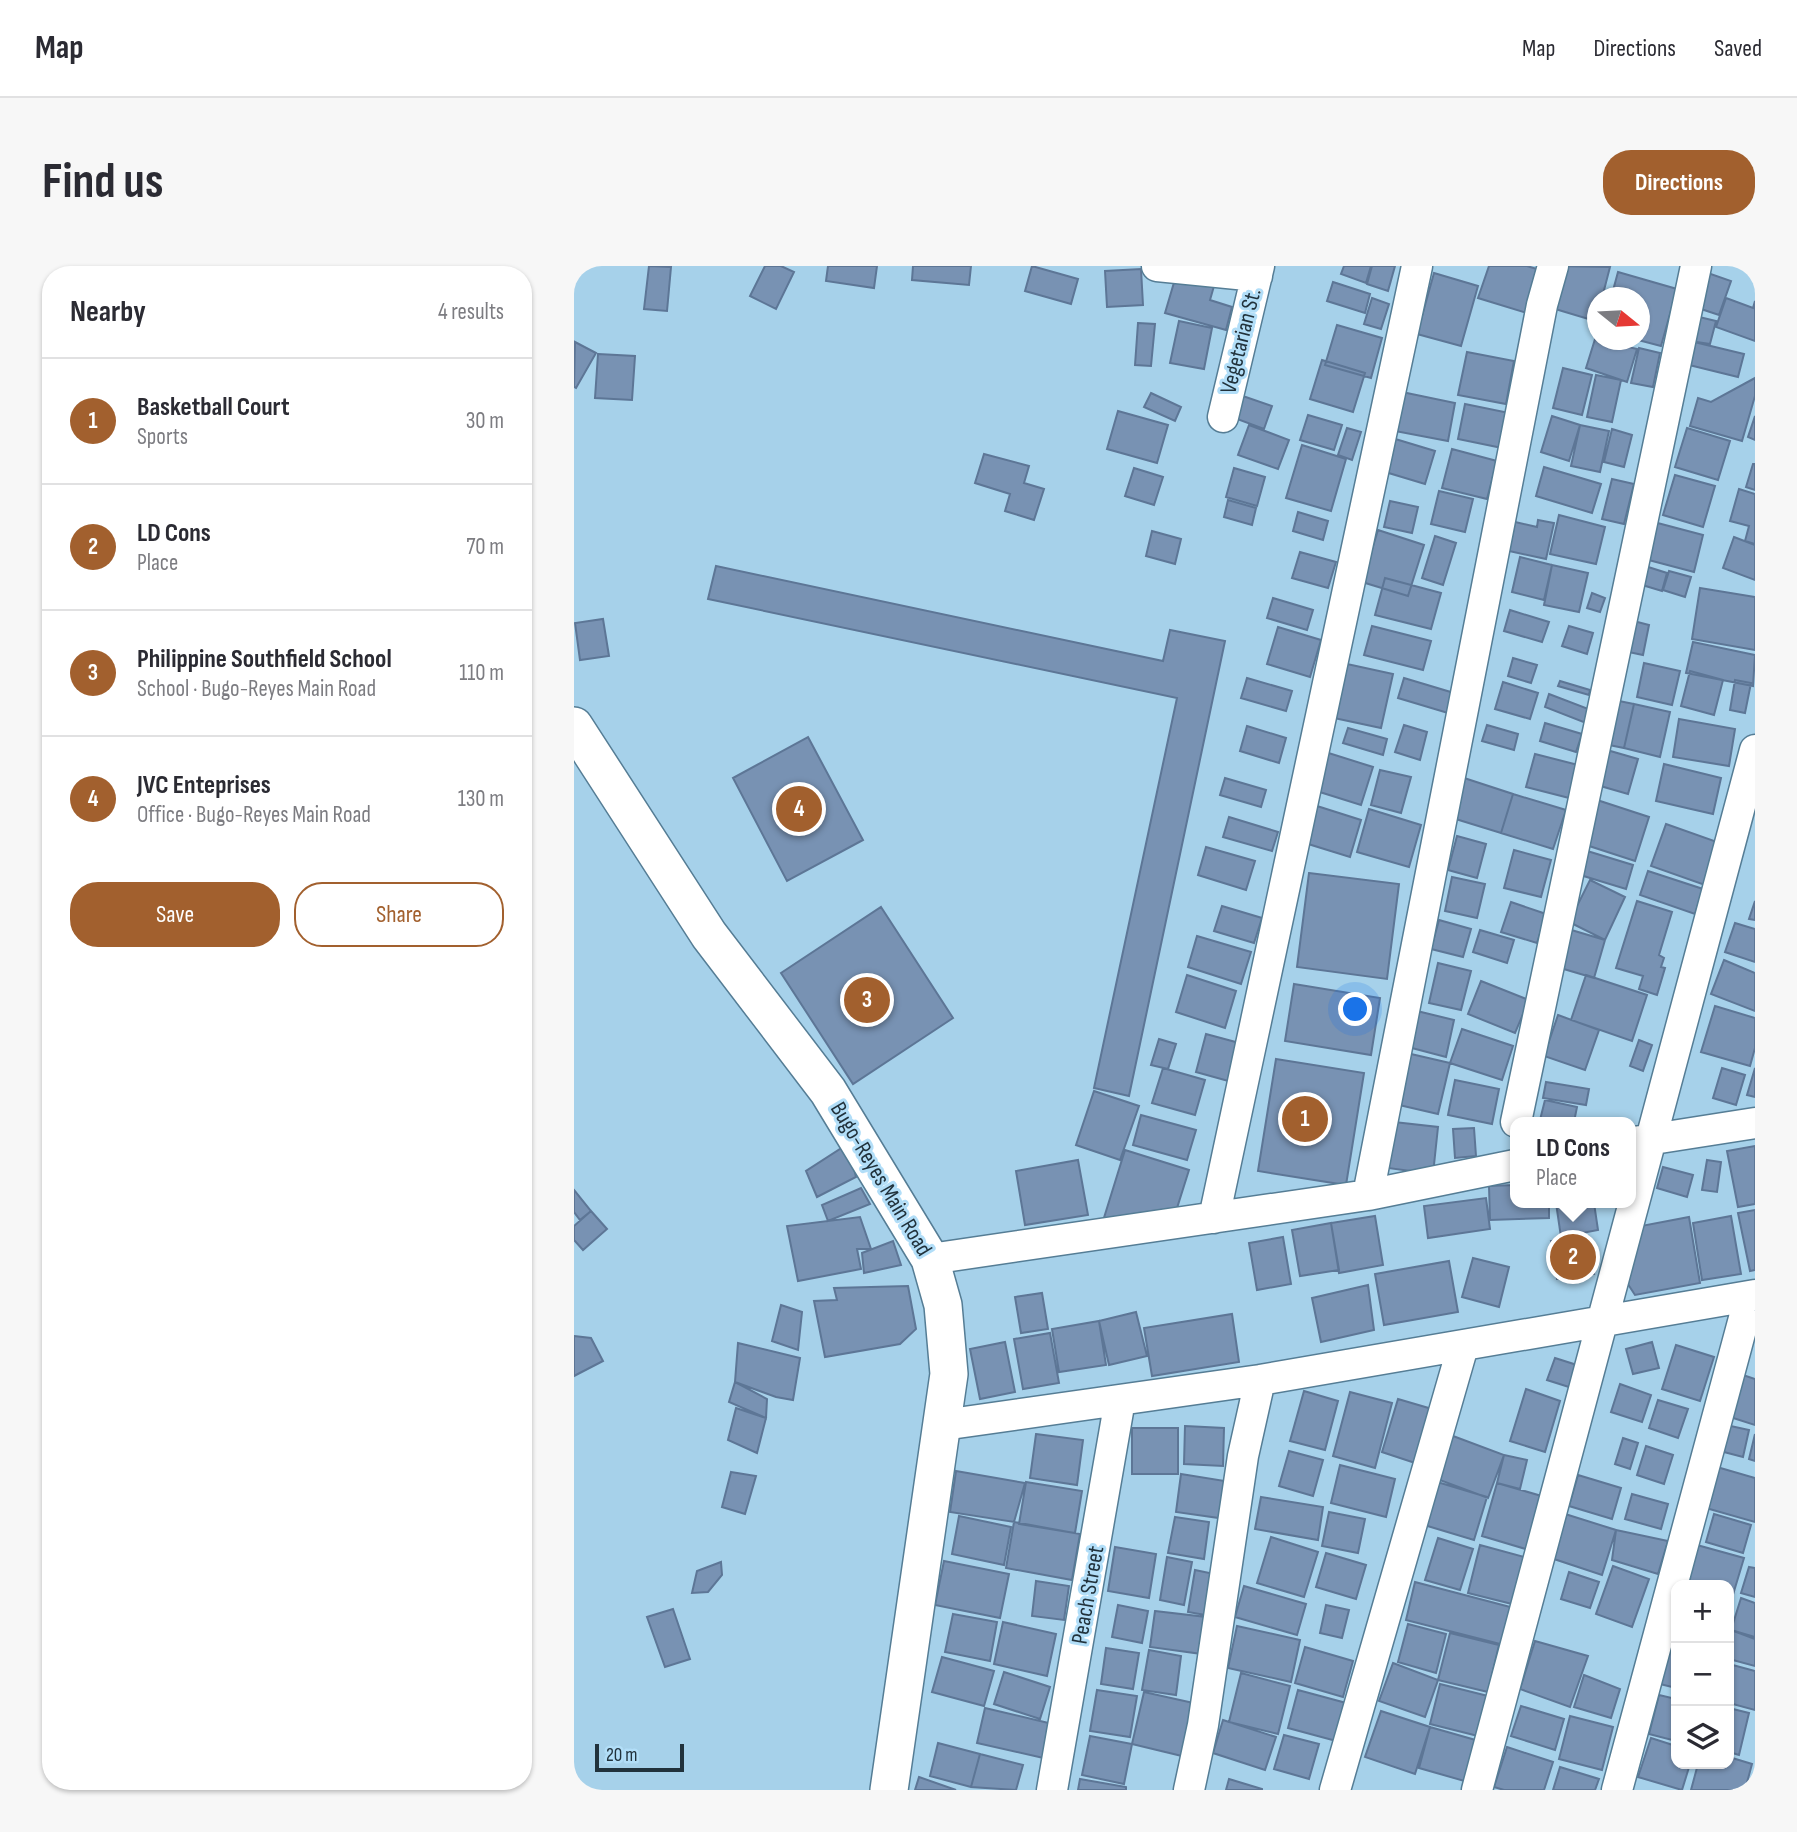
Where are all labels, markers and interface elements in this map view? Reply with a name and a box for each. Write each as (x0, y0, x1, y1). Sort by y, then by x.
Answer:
text: Map (35, 28, 84, 68)
text: Map (1522, 34, 1555, 63)
text: Directions (1593, 34, 1676, 63)
text: Saved (1714, 34, 1762, 63)
button: Directions (1603, 150, 1755, 215)
text: Find us (42, 153, 164, 212)
street label: Vegetarian St. (1214, 285, 1268, 397)
north arrow (1587, 287, 1650, 350)
text: Nearby (70, 294, 146, 330)
text: 4 results (438, 298, 504, 326)
text: Basketball Court (137, 392, 290, 423)
text: 1 (88, 407, 98, 435)
text: 30 m (466, 407, 504, 435)
text: Sports (137, 423, 188, 451)
text: LD Cons (137, 518, 211, 549)
text: 2 (88, 533, 98, 561)
text: 70 m (466, 533, 504, 561)
text: Place (137, 549, 178, 577)
text: Philippine Southfield School (137, 644, 392, 675)
text: 3 (88, 659, 98, 687)
text: 110 m (459, 659, 504, 687)
text: School · Bugo-Reyes Main Road (137, 675, 376, 703)
text: JVC Enteprises (137, 770, 271, 801)
pin: 4 (776, 783, 822, 835)
text: 4 (88, 785, 98, 813)
text: 130 m (458, 785, 504, 813)
text: Office · Bugo-Reyes Main Road (137, 801, 371, 829)
button: Save (70, 882, 280, 947)
button: Share (294, 882, 504, 947)
pin: 3 (844, 974, 890, 1026)
your location (1338, 992, 1372, 1026)
pin: 1 (1282, 1093, 1328, 1145)
street label: Bugo-Reyes Main Road (824, 1097, 938, 1261)
popup (1510, 1117, 1636, 1208)
text: LD Cons (1536, 1133, 1610, 1164)
text: Place (1536, 1164, 1577, 1192)
pin: 2 (1550, 1231, 1596, 1283)
street label: Peach Street (1066, 1544, 1110, 1646)
map controls (1671, 1580, 1734, 1769)
button: + (1671, 1580, 1734, 1643)
button: − (1671, 1643, 1734, 1706)
button: layers (1671, 1706, 1734, 1769)
scale bar (595, 1741, 684, 1773)
text: 20 m (606, 1744, 638, 1767)

